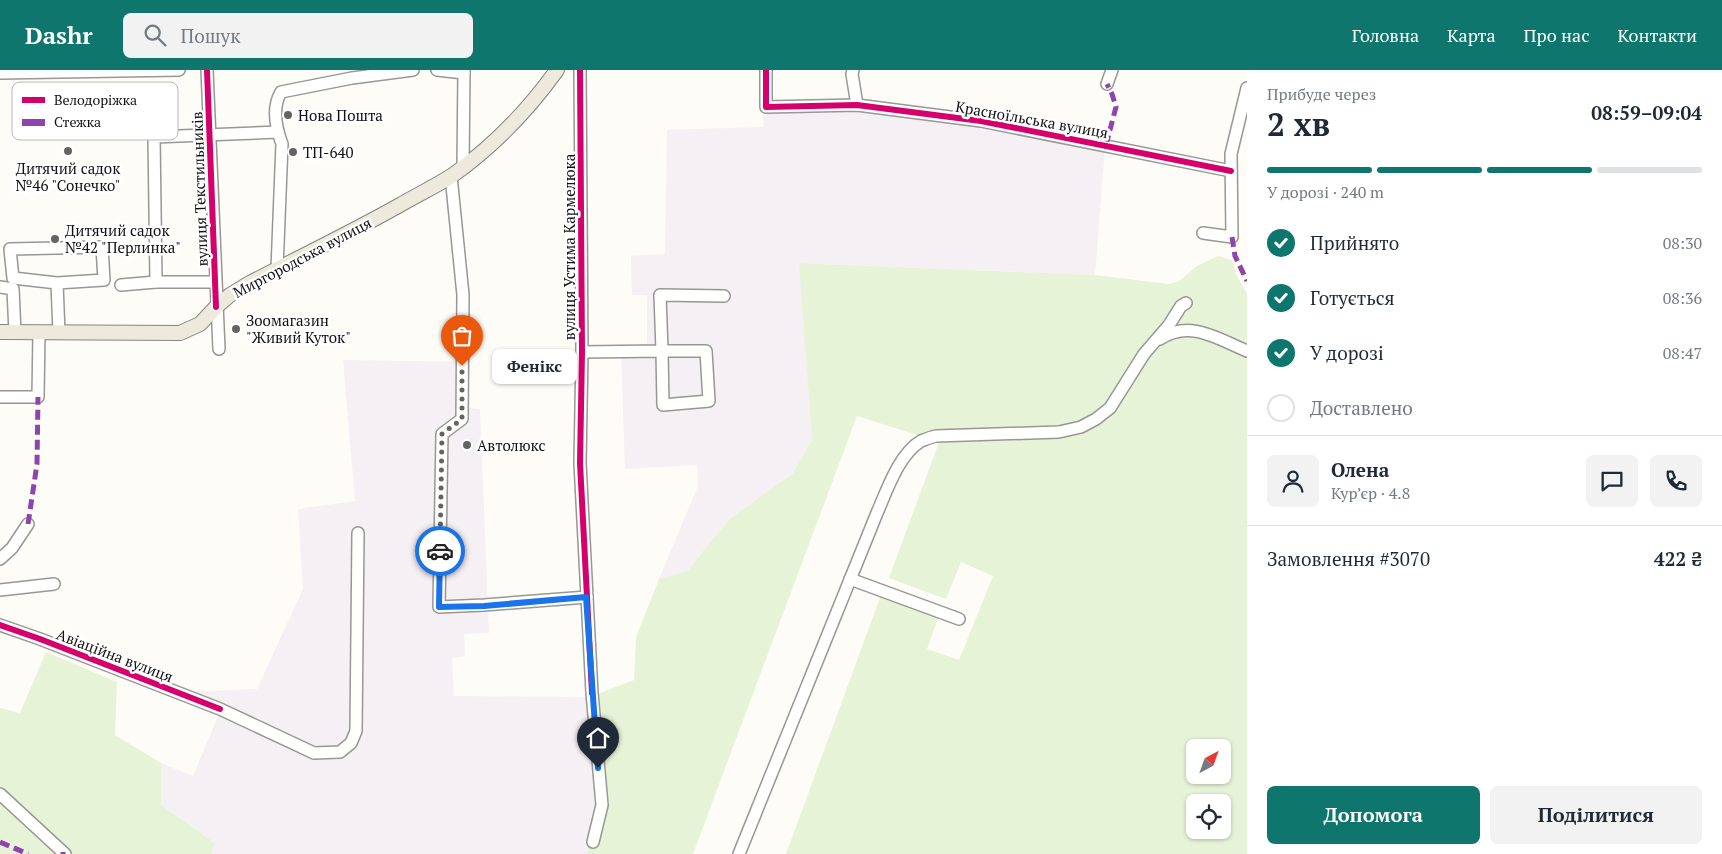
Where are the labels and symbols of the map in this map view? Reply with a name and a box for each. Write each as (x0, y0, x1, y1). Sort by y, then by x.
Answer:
legend (12, 82, 178, 140)
text: Велодоріжка (54, 90, 137, 109)
street label: Красноїльська вулиця (954, 96, 1110, 142)
place label: Нова Пошта (298, 105, 383, 125)
marker: Нова Пошта (282, 109, 294, 121)
street label: вулиця Текстильників (186, 111, 212, 267)
text: Стежка (54, 112, 101, 131)
place label: ТП-640 (303, 142, 353, 162)
marker: Дитячий садок №46 "Сонечко" (62, 145, 74, 157)
marker: ТП-640 (287, 146, 299, 158)
street label: вулиця Устима Кармелюка (559, 153, 579, 340)
place label: Дитячий садок №46 "Сонечко" (15, 158, 121, 195)
street label: Миргородська вулиця (229, 212, 375, 302)
place label: Дитячий садок №42 "Перлинка" (65, 220, 181, 257)
marker: Дитячий садок №42 "Перлинка" (49, 233, 61, 245)
place label: Зоомагазин "Живий Куток" (246, 310, 351, 347)
pin (441, 315, 483, 366)
marker: Зоомагазин "Живий Куток" (230, 323, 242, 335)
callout: Фенікс (492, 348, 577, 384)
place label: Автолюкс (477, 435, 545, 455)
marker: Автолюкс (461, 439, 473, 451)
courier (415, 526, 465, 576)
street label: Авіаційна вулиця (54, 624, 176, 686)
pin (577, 717, 619, 768)
north arrow (1186, 739, 1231, 784)

